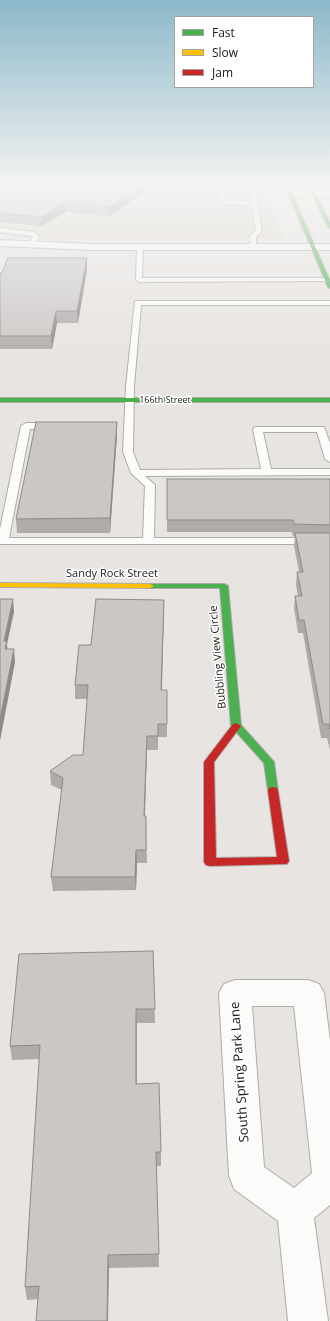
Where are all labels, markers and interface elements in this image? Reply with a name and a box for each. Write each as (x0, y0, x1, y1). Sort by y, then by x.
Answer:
legend (174, 16, 314, 88)
text: Fast (212, 24, 235, 41)
text: Slow (212, 44, 238, 61)
text: Jam (212, 64, 233, 81)
street label: 166th Street (139, 395, 191, 405)
street label: Sandy Rock Street (66, 567, 158, 581)
street label: Bubbling View Circle (207, 605, 229, 709)
street label: South Spring Park Lane (227, 1001, 253, 1143)

